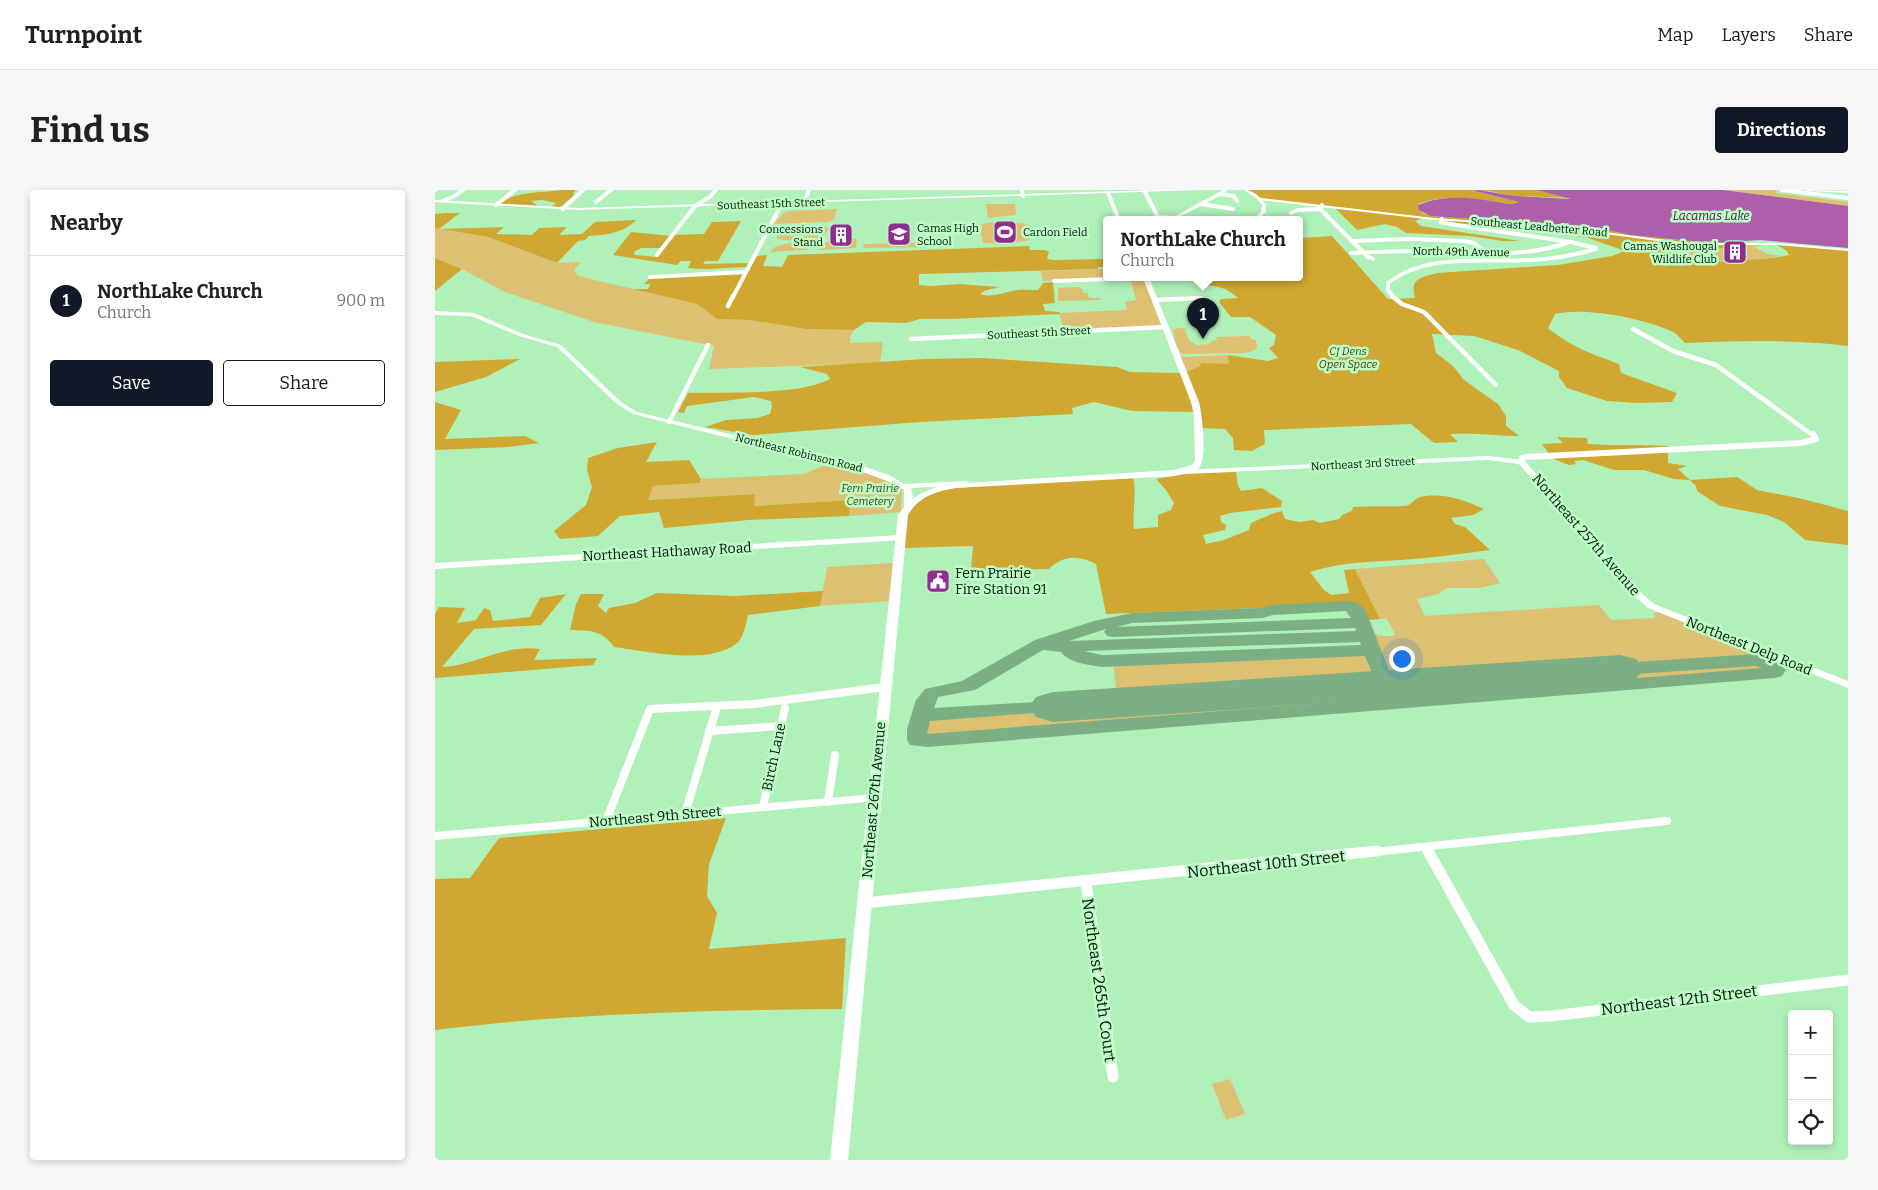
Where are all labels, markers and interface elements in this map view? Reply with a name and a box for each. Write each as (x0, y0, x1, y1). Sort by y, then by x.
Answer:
text: Turnpoint (25, 21, 142, 49)
text: Map (1657, 24, 1693, 46)
text: Layers (1721, 24, 1776, 46)
text: Share (1804, 24, 1853, 46)
button: Directions (1715, 107, 1848, 153)
text: Find us (30, 109, 150, 151)
street label: Southeast 15th Street (717, 196, 825, 212)
water label: Lacamas Lake (1672, 209, 1750, 223)
text: Nearby (50, 210, 123, 236)
street label: Southeast Leadbetter Road (1470, 215, 1608, 240)
popup (1103, 216, 1303, 281)
sports icon: Cardon Field (992, 219, 1018, 245)
school or university icon: Camas High School (886, 221, 912, 247)
building icon: Concessions Stand (828, 222, 854, 248)
place label: Camas High School (917, 222, 979, 248)
place label: Concessions Stand (759, 223, 823, 249)
place label: Cardon Field (1023, 226, 1088, 239)
text: NorthLake Church (1120, 228, 1286, 251)
building icon: Camas Washougal Wildlife Club (1722, 239, 1748, 265)
place label: Camas Washougal Wildlife Club (1623, 240, 1717, 266)
street label: North 49th Avenue (1412, 245, 1510, 259)
text: Church (1120, 251, 1175, 270)
text: NorthLake Church (97, 280, 263, 303)
text: 1 (63, 291, 69, 310)
text: 900 m (337, 291, 385, 310)
pin: 1 (1187, 298, 1219, 339)
text: Church (97, 303, 151, 322)
street label: Southeast 5th Street (987, 324, 1091, 342)
park label: CJ Dens Open Space (1319, 345, 1378, 371)
button: Save (50, 360, 213, 406)
button: Share (223, 360, 385, 406)
street label: Northeast Robinson Road (734, 431, 864, 475)
street label: Northeast 3rd Street (1311, 455, 1415, 473)
street label: Northeast 257th Avenue (1528, 471, 1644, 599)
park label: Fern Prairie Cemetery (841, 482, 899, 508)
street label: Northeast Hathaway Road (582, 539, 752, 565)
place label: Fern Prairie Fire Station 91 (955, 565, 1047, 598)
public building icon: Fern Prairie Fire Station 91 (925, 568, 951, 594)
street label: Northeast Delp Road (1684, 613, 1814, 679)
your location (1389, 646, 1415, 672)
street label: Northeast 267th Avenue (859, 721, 889, 879)
street label: Birch Lane (759, 722, 789, 792)
street label: Northeast 9th Street (588, 803, 722, 831)
street label: Northeast 10th Street (1186, 846, 1346, 882)
street label: Northeast 265th Court (1078, 897, 1120, 1063)
street label: Northeast 12th Street (1600, 981, 1759, 1019)
map controls (1788, 1010, 1833, 1145)
button: + (1788, 1010, 1833, 1055)
button: − (1788, 1055, 1833, 1100)
button: locate (1788, 1100, 1833, 1145)

